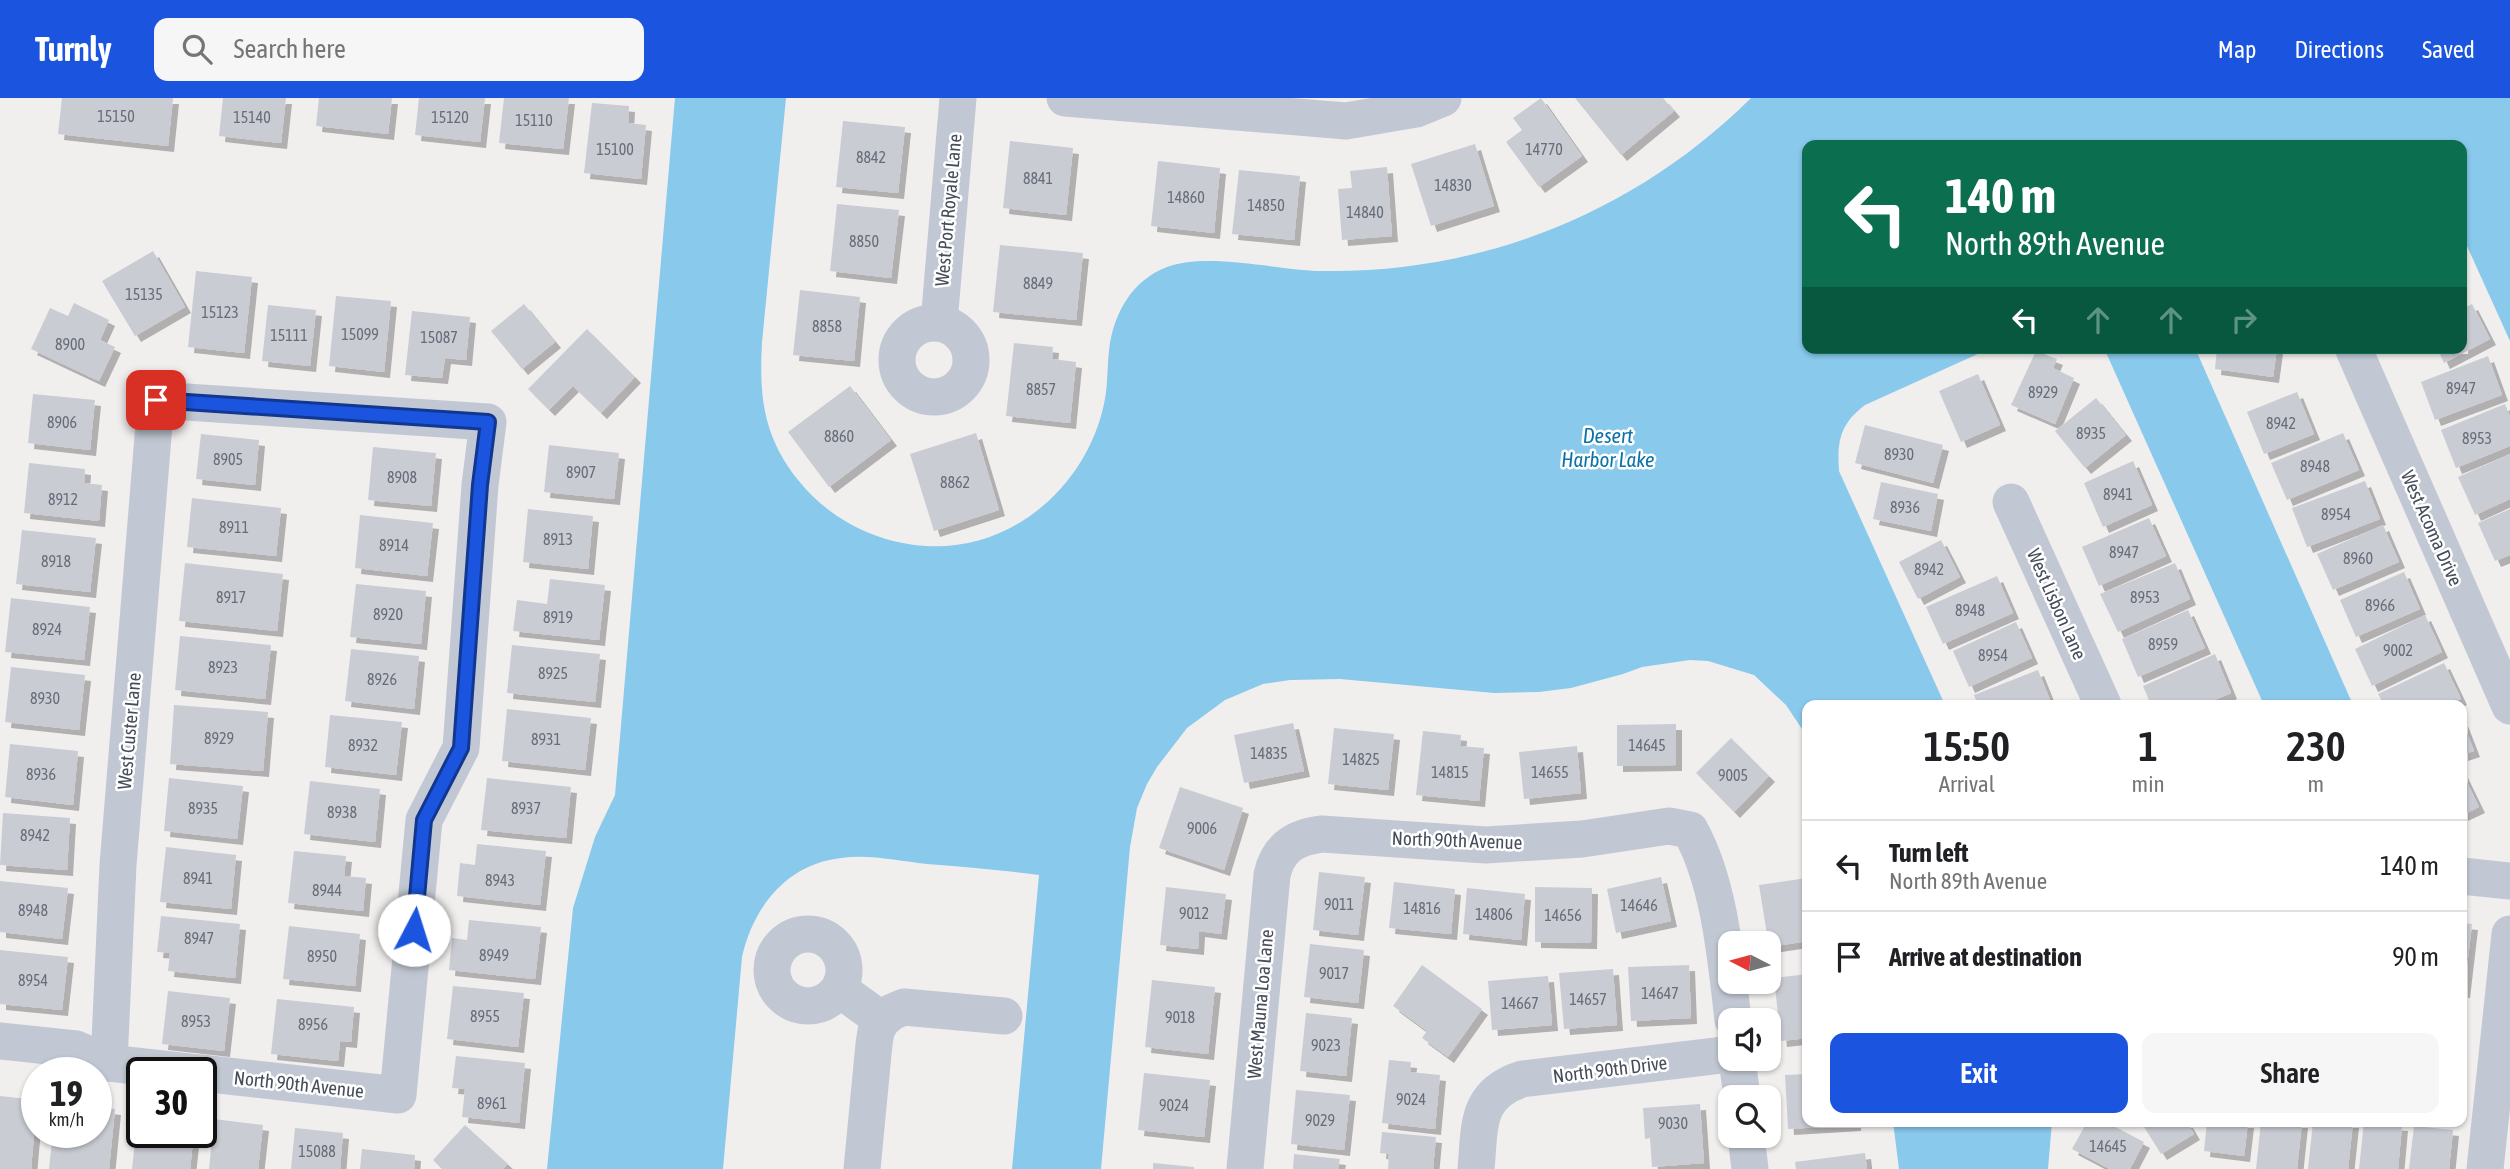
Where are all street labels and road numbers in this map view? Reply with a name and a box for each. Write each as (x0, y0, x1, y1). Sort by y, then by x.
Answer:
street label: West Port Royale Lane (930, 133, 966, 287)
street label: West Acoma Drive (2397, 467, 2467, 589)
street label: West Lisbon Lane (2023, 545, 2091, 663)
street label: West Custer Lane (113, 672, 145, 790)
street label: North 90th Avenue (1391, 827, 1523, 853)
street label: West Mauna Loa Lane (1243, 928, 1277, 1080)
street label: North 90th Drive (1552, 1051, 1668, 1087)
street label: North 90th Avenue (233, 1066, 365, 1102)

